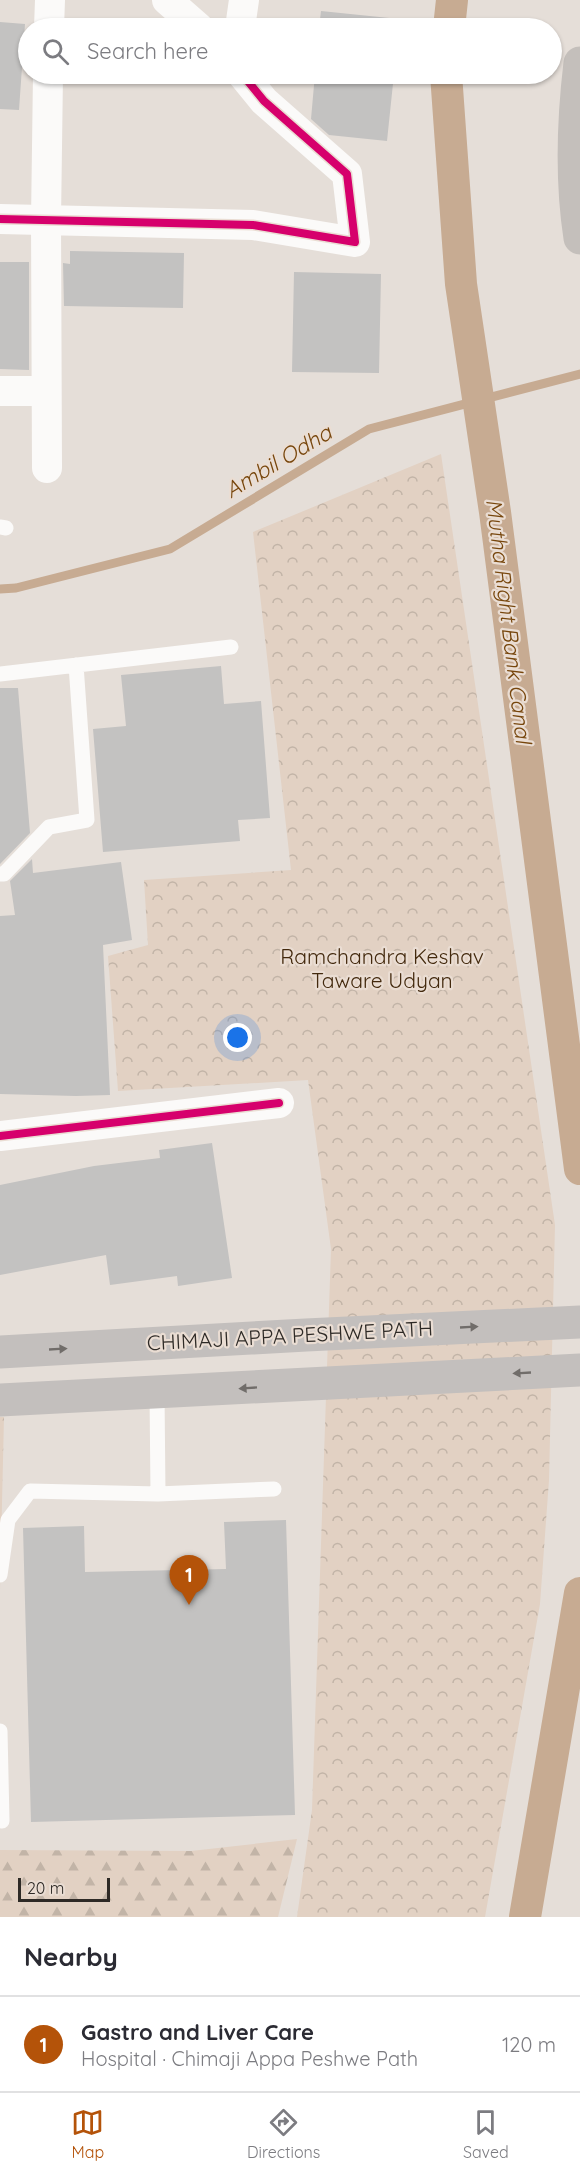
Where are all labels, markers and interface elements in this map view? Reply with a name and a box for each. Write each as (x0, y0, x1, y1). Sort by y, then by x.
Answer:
search box (18, 18, 562, 84)
icon: search (39, 35, 72, 68)
text: Search here (87, 37, 208, 65)
water label: Ambil Odha (220, 417, 338, 504)
water label: Mutha Right Bank Canal (480, 497, 538, 748)
park label: Ramchandra Keshav Taware Udyan (280, 943, 484, 993)
your location (223, 1023, 252, 1052)
street label: CHIMAJI APPA PESHWE PATH (146, 1315, 434, 1355)
one-way arrow (460, 1323, 479, 1332)
one-way arrow (49, 1344, 68, 1353)
one-way arrow (512, 1369, 531, 1378)
one-way arrow (239, 1383, 258, 1392)
pin: 1 (170, 1556, 208, 1605)
scale bar (18, 1875, 110, 1902)
text: 20 m (27, 1878, 64, 1898)
text: Nearby (24, 1940, 118, 1973)
text: Gastro and Liver Care (81, 2018, 314, 2046)
text: 1 (40, 2032, 47, 2057)
text: 120 m (502, 2032, 556, 2057)
text: Hospital · Chimaji Appa Peshwe Path (81, 2046, 418, 2071)
tab: Map (71, 2106, 104, 2162)
tab: Directions (247, 2106, 320, 2162)
tab: Saved (463, 2106, 509, 2162)

